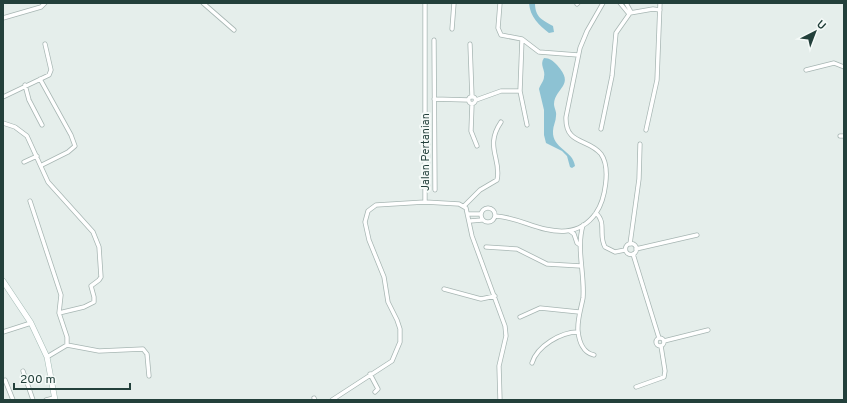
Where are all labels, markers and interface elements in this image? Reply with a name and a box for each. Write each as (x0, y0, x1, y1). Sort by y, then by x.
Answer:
north arrow (795, 12, 835, 52)
text: U (813, 17, 829, 33)
street label: Jalan Pertanian (419, 113, 433, 191)
scale bar (14, 365, 130, 391)
text: 200 m (20, 372, 56, 388)

